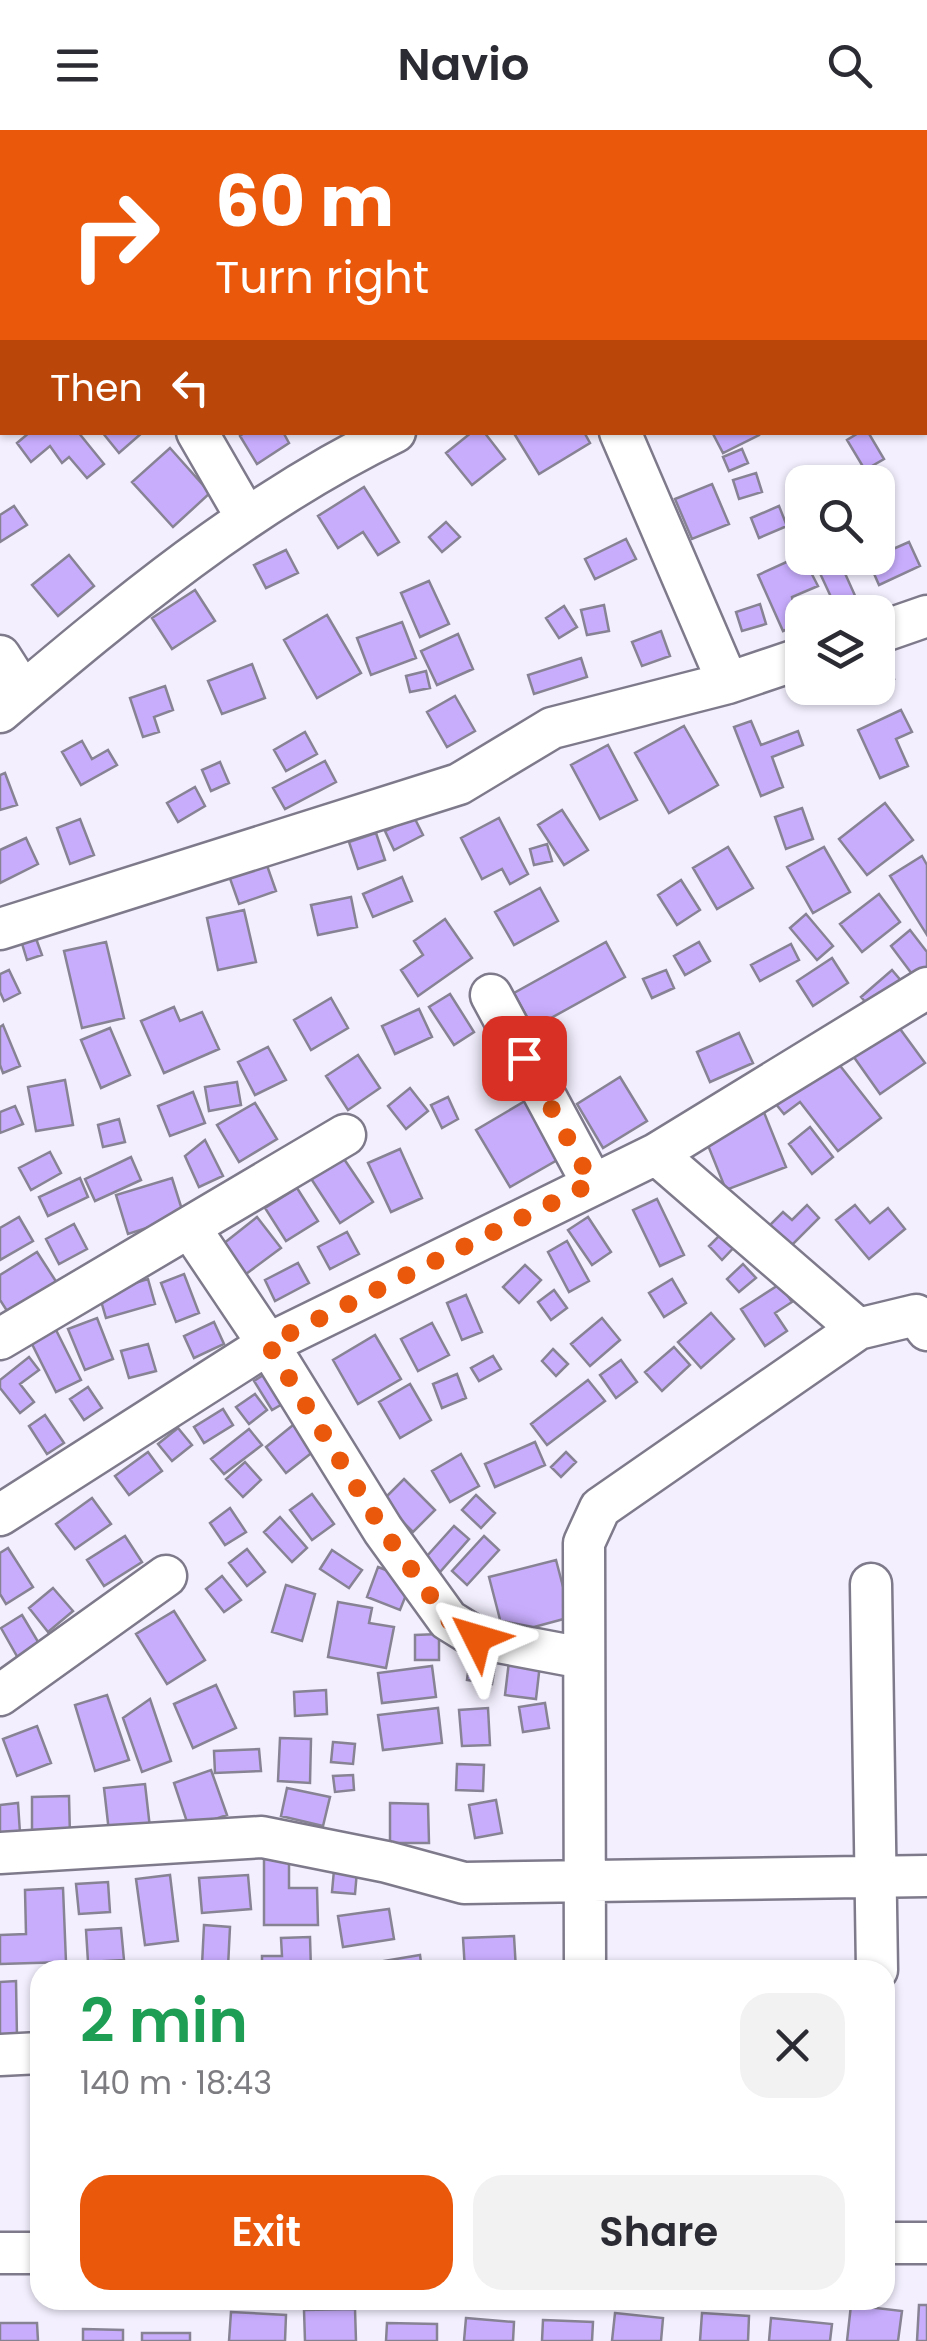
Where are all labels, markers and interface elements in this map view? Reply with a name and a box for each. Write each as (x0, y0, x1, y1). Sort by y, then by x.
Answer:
text: Navio (398, 33, 529, 96)
icon: menu (50, 38, 105, 93)
icon: search (822, 38, 877, 93)
text: 60 m (215, 152, 394, 251)
icon: right (50, 170, 180, 300)
text: Turn right (215, 246, 429, 309)
icon: left (163, 360, 218, 415)
text: Then (50, 361, 143, 414)
map controls (785, 465, 895, 705)
button: search (785, 465, 895, 575)
button: layers (785, 595, 895, 705)
pin (482, 1016, 567, 1101)
icon: arrive (497, 1031, 552, 1086)
position arrow (425, 1586, 529, 1690)
text: 2 min (80, 1979, 248, 2063)
button: close (740, 1993, 845, 2098)
text: 140 m · 18:43 (80, 2060, 272, 2105)
button: Exit (80, 2175, 453, 2290)
button: Share (473, 2175, 845, 2290)

